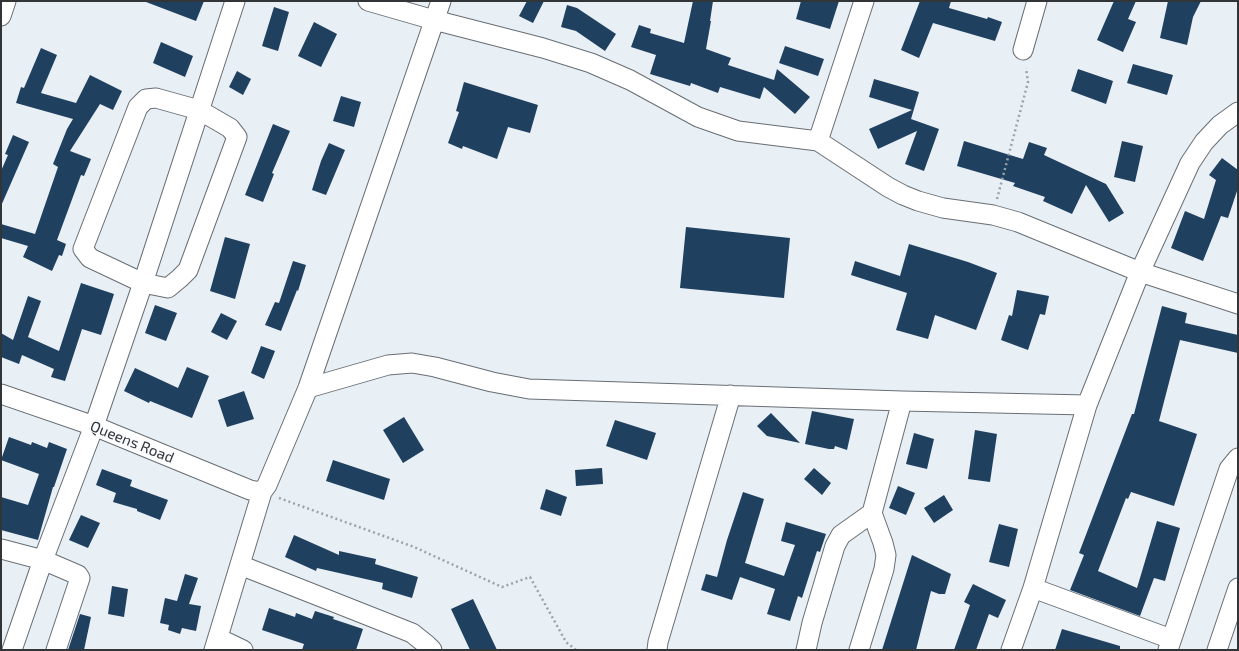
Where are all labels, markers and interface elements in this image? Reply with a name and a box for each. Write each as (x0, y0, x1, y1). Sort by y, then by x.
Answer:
street label: Queens Road (87, 417, 177, 467)

